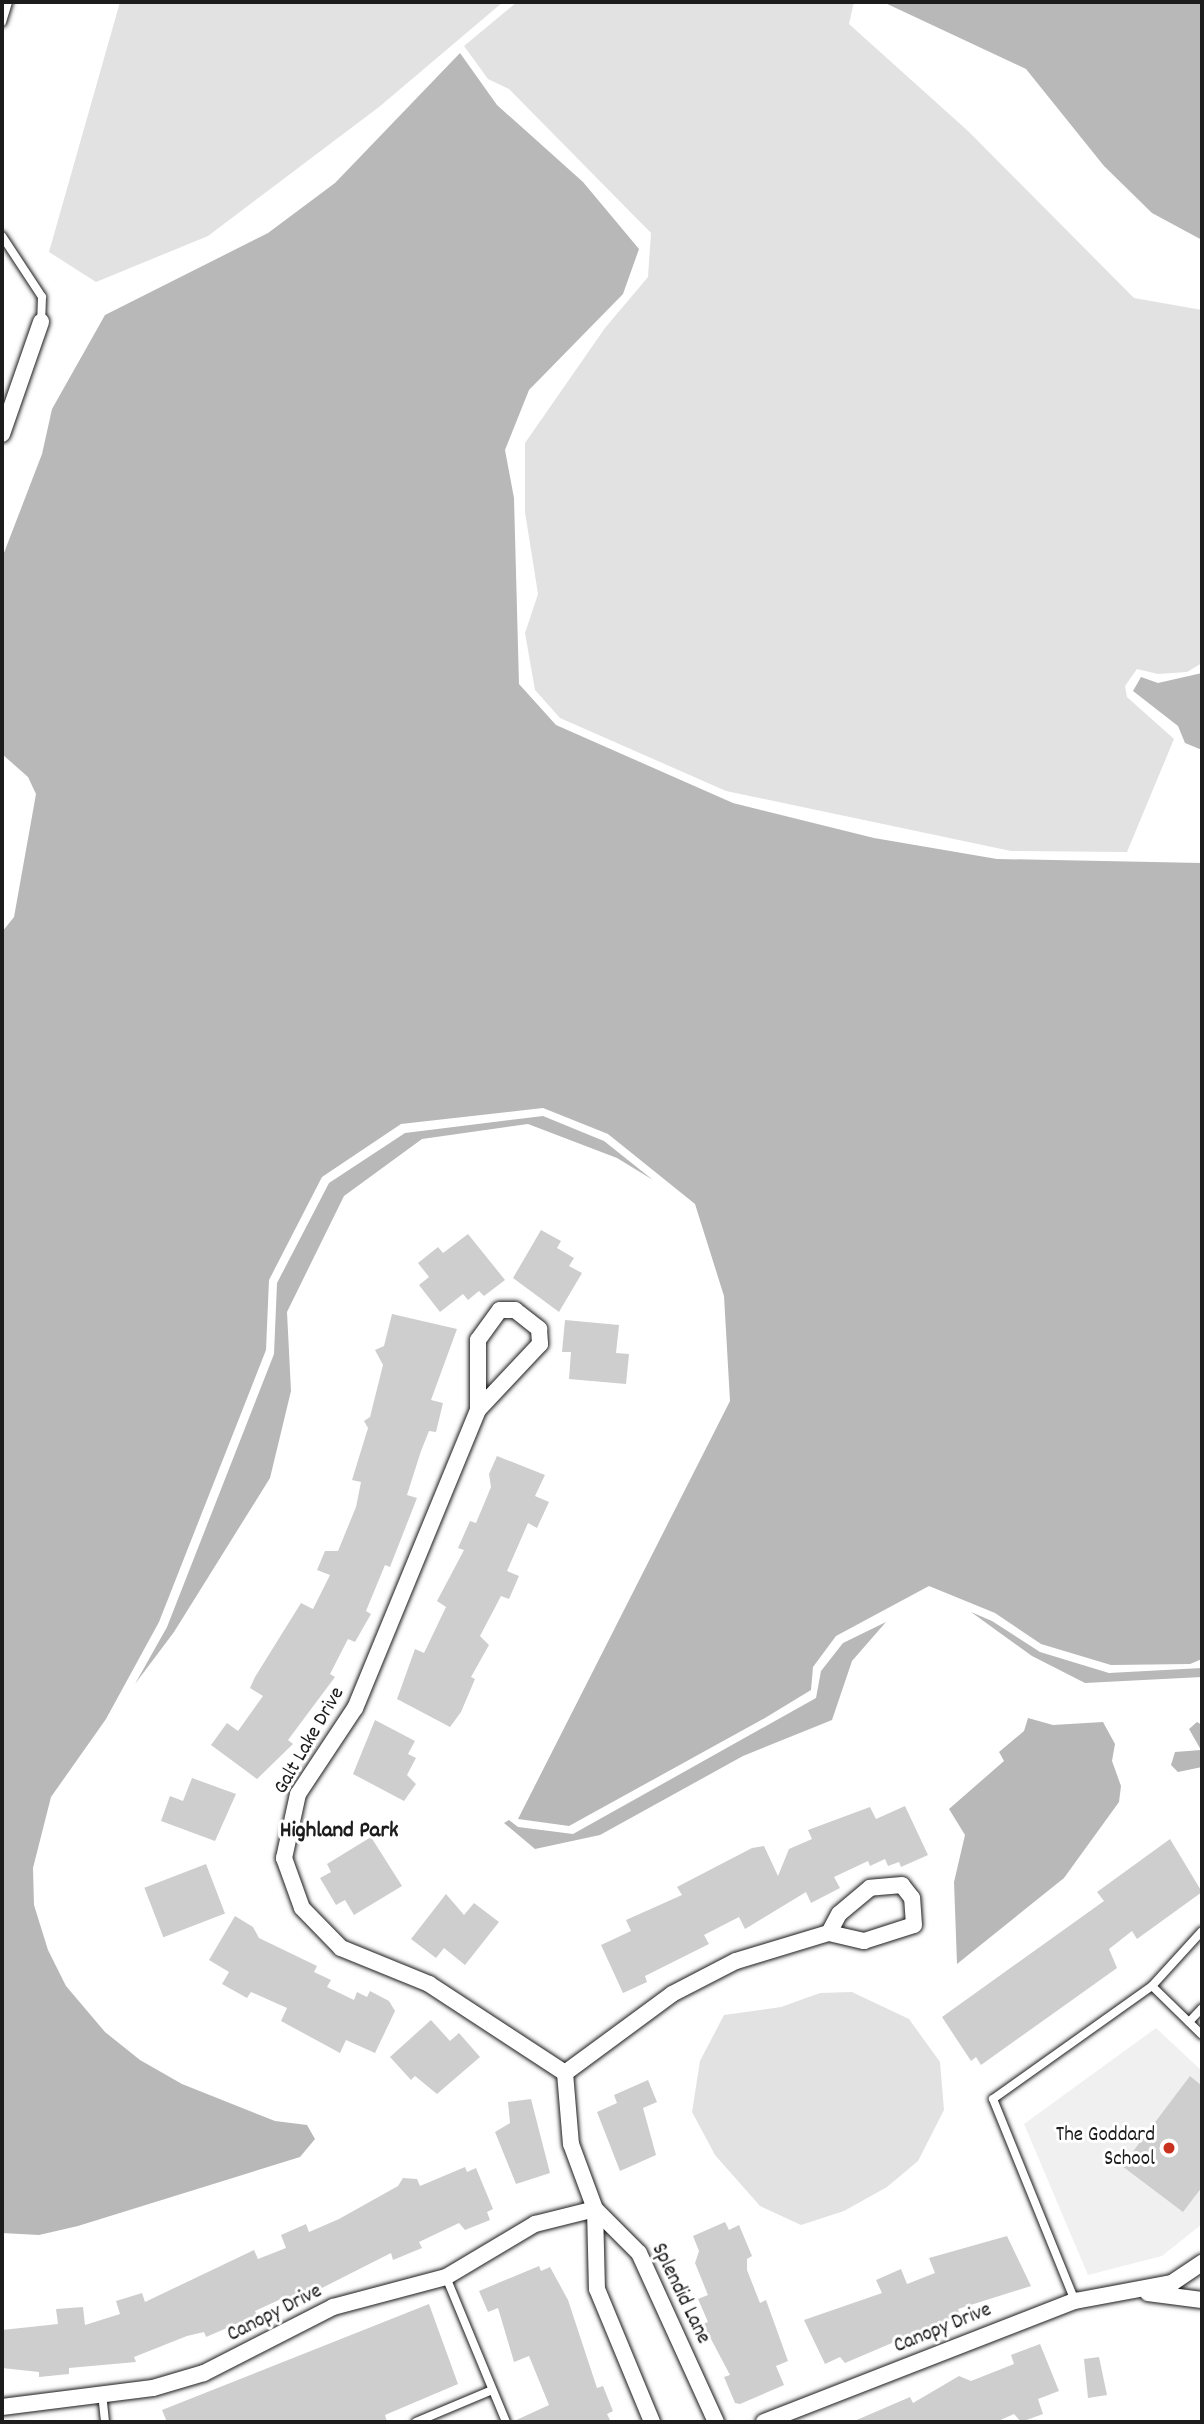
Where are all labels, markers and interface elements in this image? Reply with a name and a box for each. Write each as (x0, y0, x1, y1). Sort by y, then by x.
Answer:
street label: Galt Lake Drive (269, 1683, 351, 1799)
district label: Highland Park (280, 1818, 398, 1846)
place label: The Goddard School (1056, 2123, 1155, 2173)
marker: The Goddard School (1161, 2140, 1177, 2156)
street label: Splendid Lane (645, 2240, 715, 2348)
street label: Canopy Drive (224, 2279, 326, 2349)
street label: Canopy Drive (891, 2298, 995, 2360)

